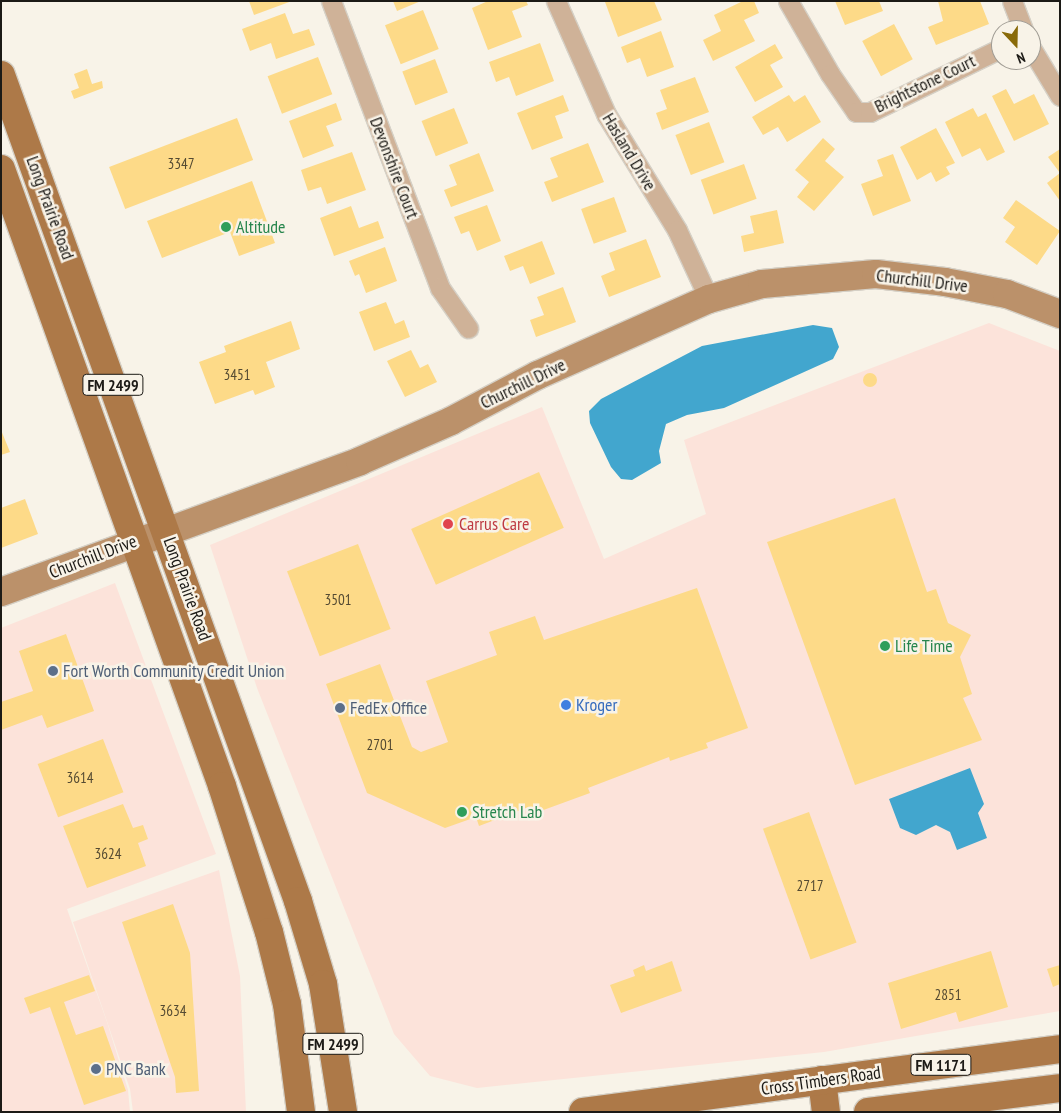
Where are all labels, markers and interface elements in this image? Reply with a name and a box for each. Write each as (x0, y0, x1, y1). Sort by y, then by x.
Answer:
north arrow (991, 20, 1041, 70)
text: N (1014, 48, 1028, 68)
street label: Brightstone Court (871, 50, 979, 118)
street label: Hasland Drive (597, 109, 661, 195)
street label: Devonshire Court (365, 114, 423, 222)
street label: Long Prairie Road (21, 153, 79, 263)
house number: 3347 (168, 155, 194, 173)
place label: Altitude (236, 216, 286, 238)
marker: Altitude (220, 221, 232, 233)
street label: Churchill Drive (875, 265, 969, 297)
street label: Churchill Drive (477, 354, 569, 414)
house number: 3451 (224, 366, 250, 384)
road number: FM 2499 (82, 372, 144, 398)
place label: Carrus Care (459, 513, 529, 535)
marker: Carrus Care (441, 517, 455, 531)
street label: Churchill Drive (46, 530, 140, 584)
street label: Long Prairie Road (158, 534, 216, 644)
house number: 3501 (325, 591, 351, 609)
place label: Life Time (895, 635, 953, 657)
marker: Life Time (879, 640, 891, 652)
place label: Fort Worth Community Credit Union (63, 660, 285, 682)
marker: Fort Worth Community Credit Union (47, 665, 59, 677)
place label: Kroger (576, 694, 617, 716)
place label: FedEx Office (350, 697, 428, 719)
marker: Kroger (560, 699, 572, 711)
marker: FedEx Office (334, 702, 346, 714)
house number: 2701 (367, 736, 393, 754)
house number: 3614 (67, 769, 93, 787)
place label: Stretch Lab (472, 801, 542, 823)
marker: Stretch Lab (456, 806, 468, 818)
house number: 3624 (95, 845, 121, 863)
house number: 2717 (797, 877, 823, 895)
house number: 2851 (935, 986, 961, 1004)
house number: 3634 (160, 1002, 186, 1020)
road number: FM 2499 (302, 1030, 364, 1058)
road number: FM 1171 (910, 1052, 972, 1078)
place label: PNC Bank (106, 1058, 166, 1080)
street label: Cross Timbers Road (760, 1062, 882, 1100)
marker: PNC Bank (90, 1063, 102, 1075)

